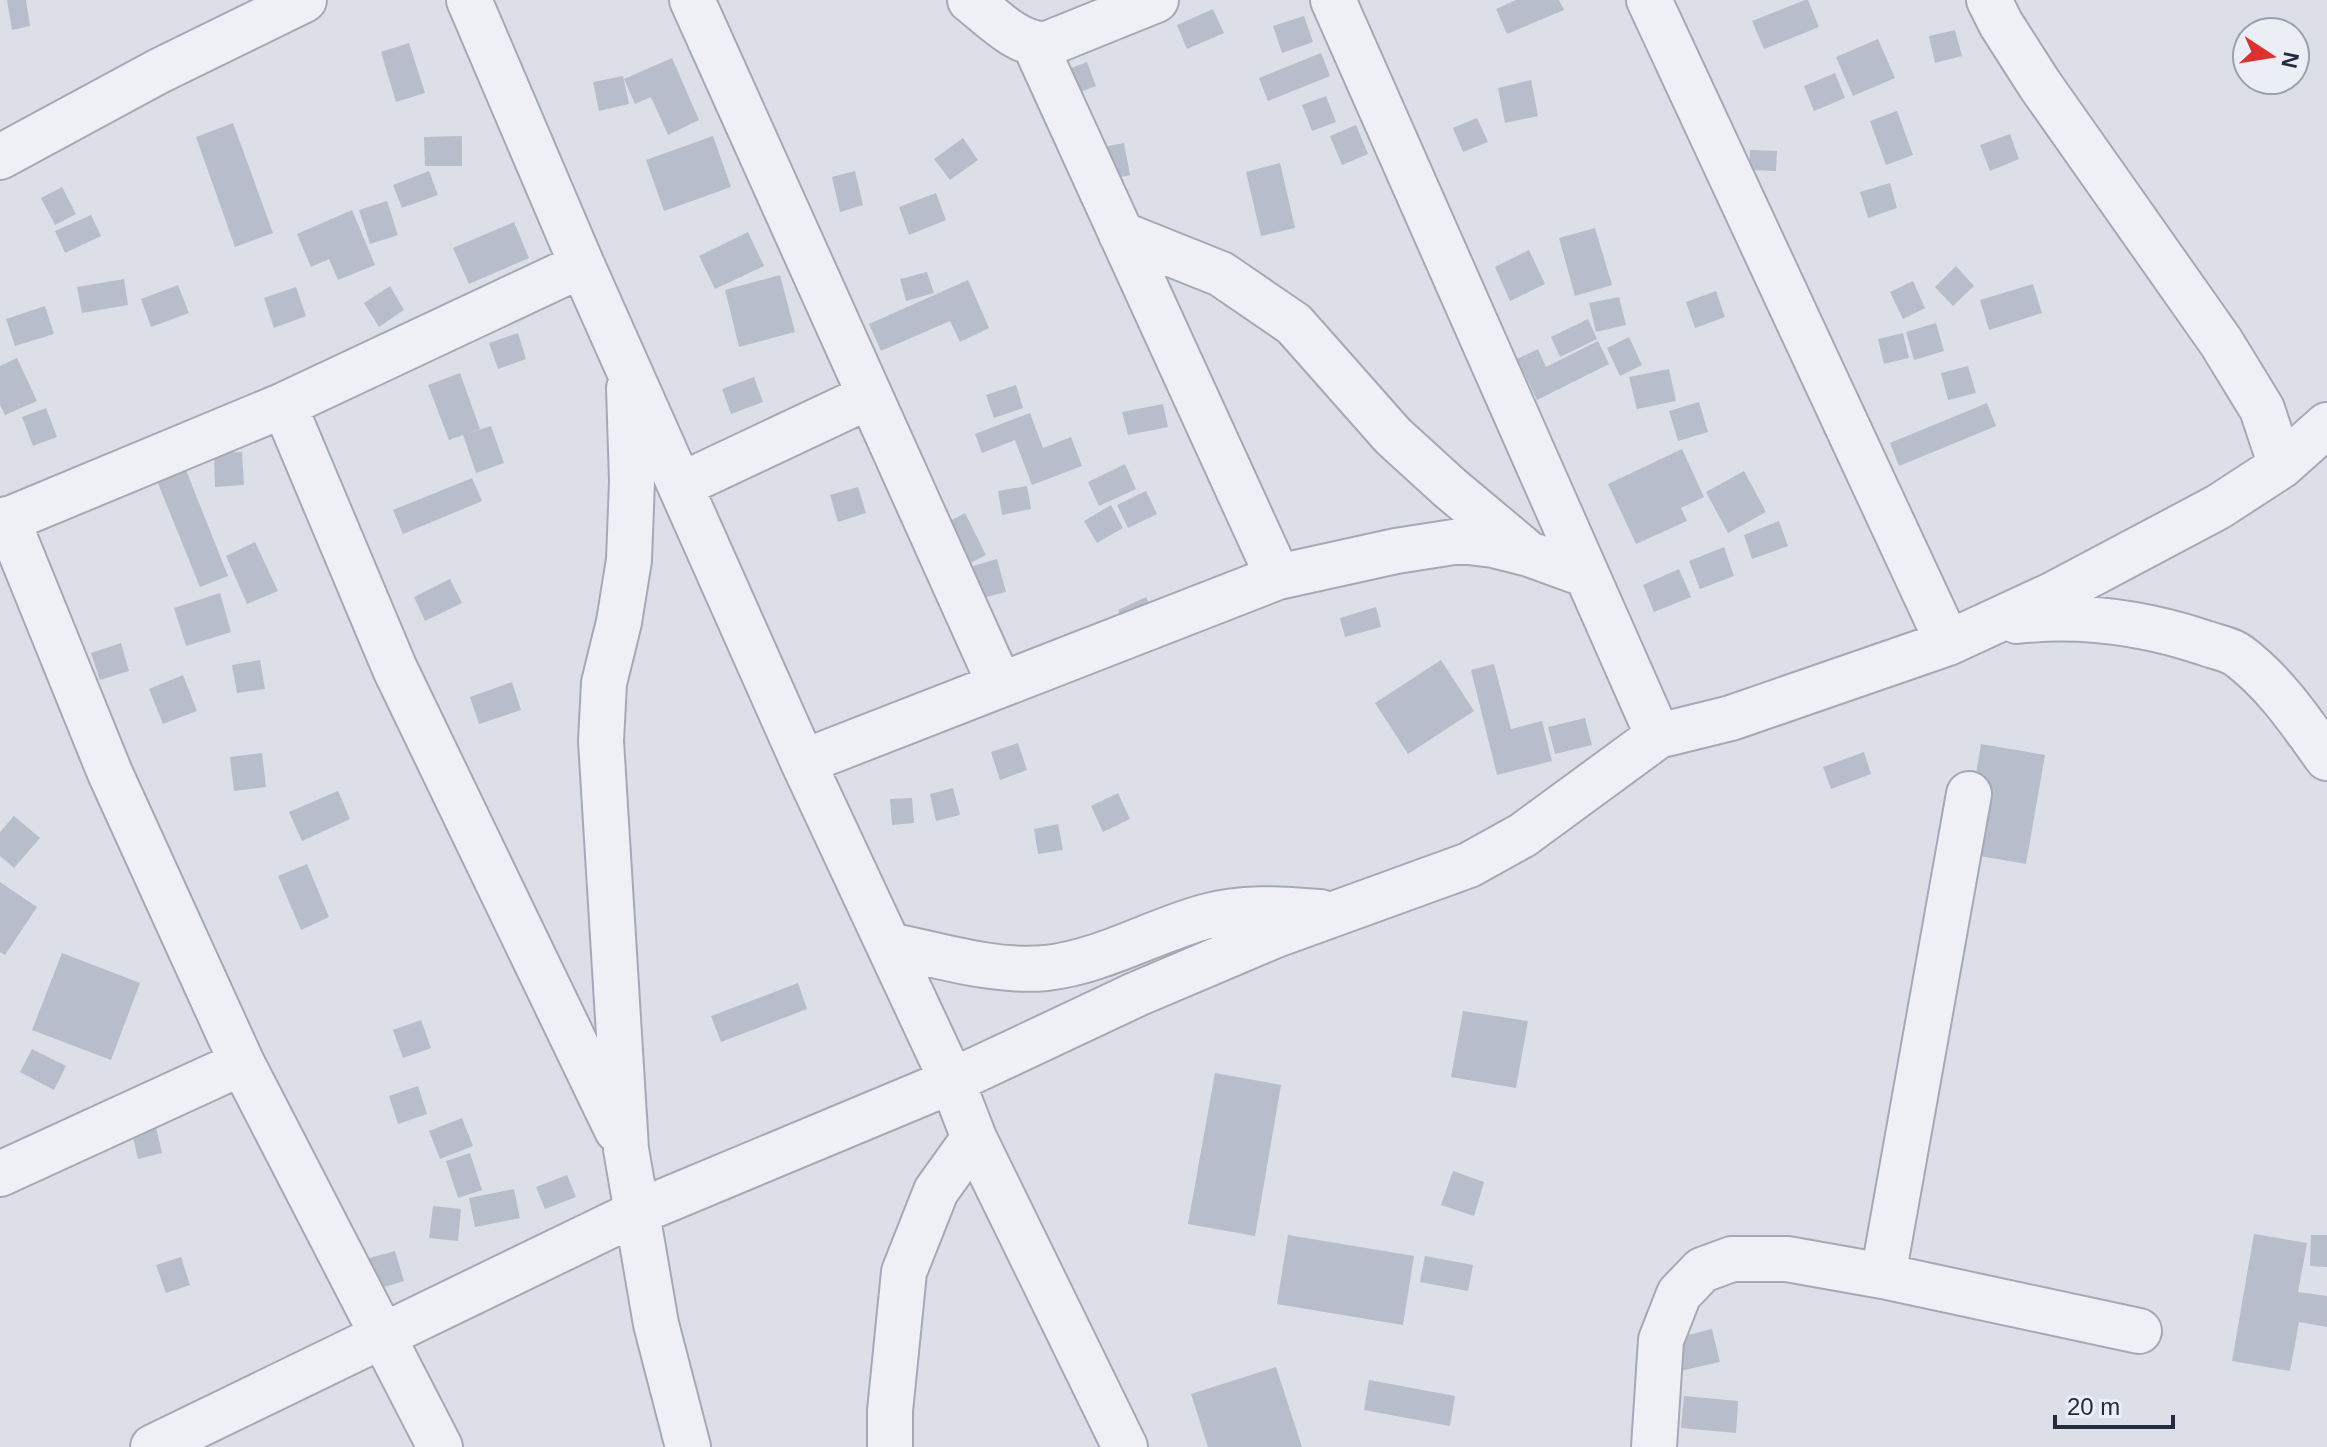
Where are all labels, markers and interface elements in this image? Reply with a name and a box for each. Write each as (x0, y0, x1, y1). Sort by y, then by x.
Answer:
north arrow (2231, 16, 2311, 96)
text: N (2276, 50, 2304, 70)
scale bar (2055, 1379, 2173, 1429)
text: 20 m (2067, 1393, 2120, 1420)

